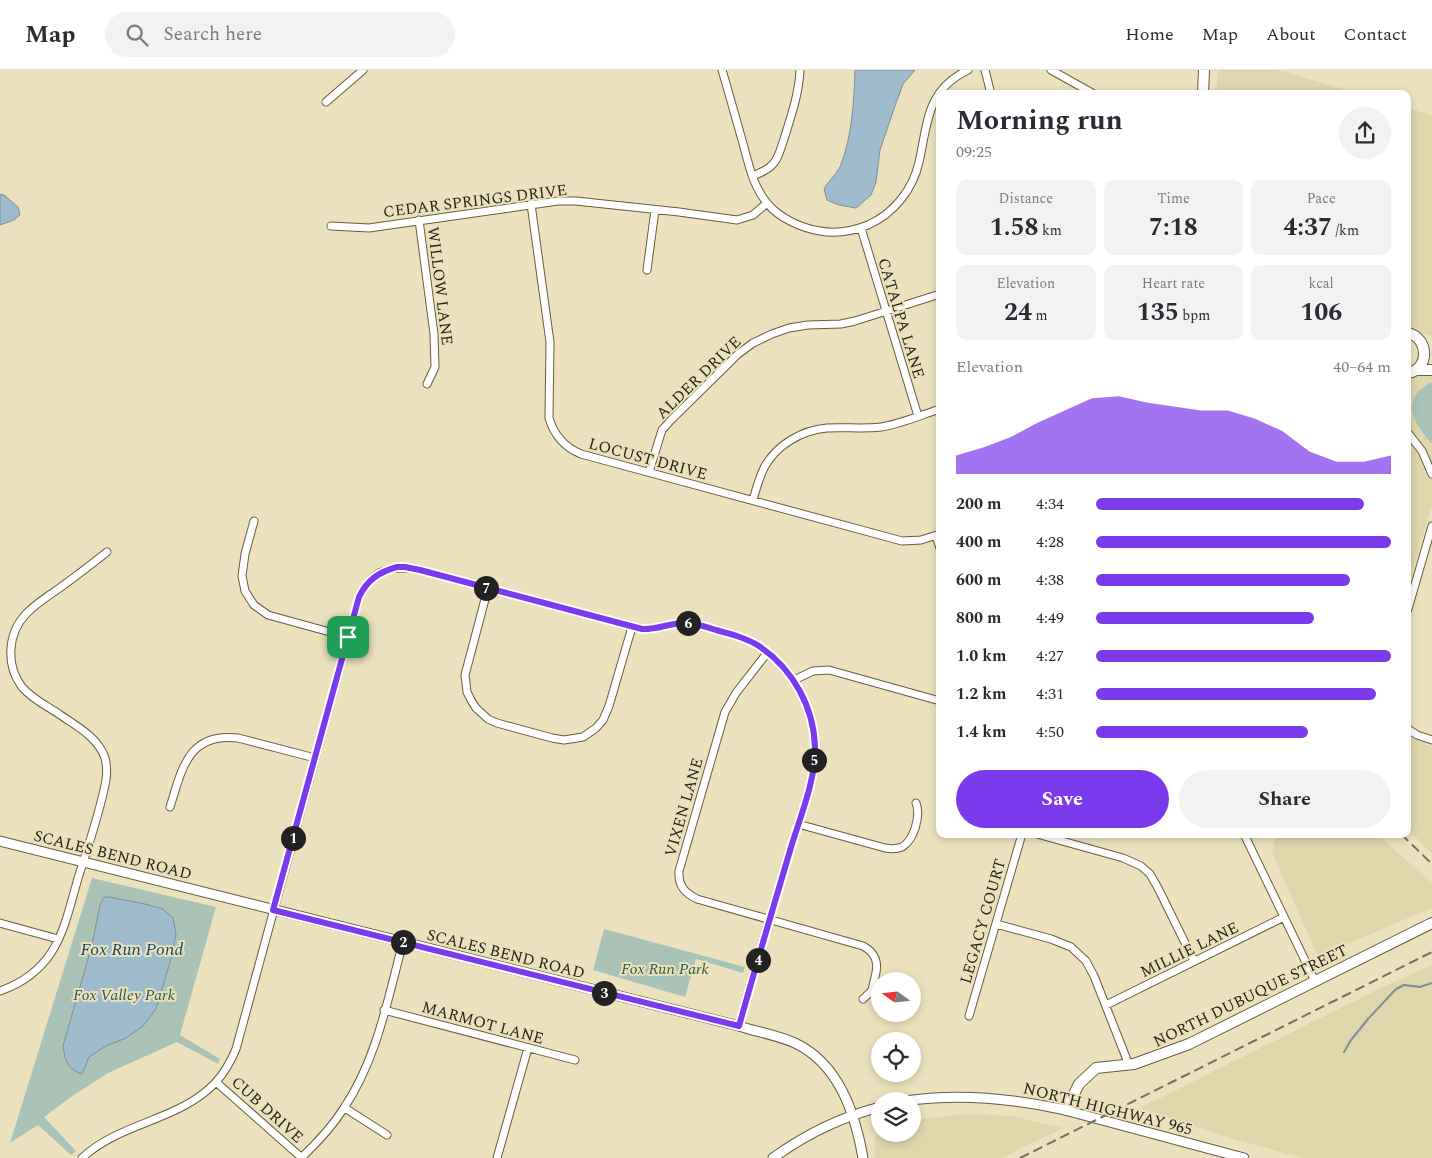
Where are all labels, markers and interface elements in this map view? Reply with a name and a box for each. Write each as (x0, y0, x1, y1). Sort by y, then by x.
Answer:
search box (105, 12, 455, 57)
text: Map (25, 17, 75, 53)
text: Search here (163, 20, 262, 49)
icon: search (123, 21, 151, 49)
text: Home (1125, 21, 1174, 48)
text: Map (1202, 21, 1238, 48)
text: About (1266, 21, 1316, 48)
text: Contact (1344, 21, 1407, 48)
text: Morning run (956, 99, 1123, 142)
button: share (1339, 107, 1391, 159)
text: 09:25 (956, 140, 992, 164)
street label: CEDAR SPRINGS DRIVE (382, 178, 568, 224)
text: Distance (999, 188, 1053, 209)
text: Time (1157, 188, 1190, 209)
text: Pace (1307, 188, 1336, 209)
text: 1.58 (990, 209, 1039, 247)
text: 7:18 (1149, 209, 1198, 247)
text: 4:37 (1283, 209, 1332, 247)
text: km (1039, 220, 1062, 241)
text: /km (1332, 220, 1359, 241)
street label: WILLOW LANE (421, 226, 459, 347)
street label: CATALPA LANE (871, 255, 931, 382)
text: Elevation (997, 273, 1055, 294)
text: Heart rate (1142, 273, 1205, 294)
text: kcal (1309, 273, 1334, 294)
text: 24 (1004, 294, 1032, 332)
text: 135 (1137, 294, 1179, 332)
text: 106 (1300, 294, 1342, 332)
text: m (1032, 305, 1048, 326)
text: bpm (1179, 305, 1210, 326)
street label: ALDER DRIVE (650, 331, 747, 425)
text: Elevation (956, 355, 1023, 379)
text: 40–64 m (1333, 355, 1391, 379)
street label: LOCUST DRIVE (586, 432, 710, 486)
text: 200 m (956, 492, 1001, 516)
text: 4:34 (1036, 492, 1064, 516)
text: 400 m (956, 530, 1001, 554)
text: 4:28 (1036, 530, 1064, 554)
text: 600 m (956, 568, 1001, 592)
text: 4:38 (1036, 568, 1064, 592)
pin: 7 (474, 576, 498, 600)
text: 7 (483, 578, 490, 599)
text: 800 m (956, 606, 1001, 630)
text: 4:49 (1036, 606, 1064, 630)
pin: 6 (676, 610, 700, 636)
text: 6 (685, 613, 692, 634)
pin (327, 616, 369, 658)
icon: arrive (334, 623, 362, 651)
text: 1.0 km (956, 644, 1006, 668)
text: 4:27 (1036, 644, 1064, 668)
text: 1.2 km (956, 682, 1006, 706)
text: 4:31 (1036, 682, 1064, 706)
text: 1.4 km (956, 720, 1006, 744)
text: 4:50 (1036, 720, 1064, 744)
pin: 5 (802, 748, 826, 772)
text: 5 (811, 750, 818, 771)
street label: VIXEN LANE (658, 755, 710, 860)
button: Save (956, 770, 1169, 828)
button: Share (1179, 770, 1391, 828)
street label: SCALES BEND ROAD (31, 824, 194, 886)
pin: 1 (280, 826, 306, 850)
text: 1 (290, 828, 297, 849)
street label: LEGACY COURT (954, 856, 1012, 987)
street label: MILLIE LANE (1136, 916, 1243, 984)
street label: SCALES BEND ROAD (424, 923, 587, 985)
pin: 2 (390, 930, 416, 954)
text: 2 (400, 932, 407, 953)
water label: Fox Run Pond (80, 936, 184, 963)
street label: NORTH DUBUQUE STREET (1149, 938, 1352, 1054)
pin: 4 (746, 948, 770, 972)
text: 4 (755, 950, 762, 971)
park label: Fox Run Park (621, 957, 710, 981)
north arrow (871, 972, 921, 1022)
map controls (871, 972, 921, 1142)
pin: 3 (592, 980, 616, 1006)
park label: Fox Valley Park (73, 983, 176, 1007)
text: 3 (601, 983, 608, 1004)
street label: MARMOT LANE (419, 995, 547, 1051)
button: locate (871, 1032, 921, 1082)
street label: CUB DRIVE (226, 1071, 309, 1149)
street label: NORTH HIGHWAY 965 (1021, 1076, 1195, 1142)
button: layers (871, 1092, 921, 1142)

